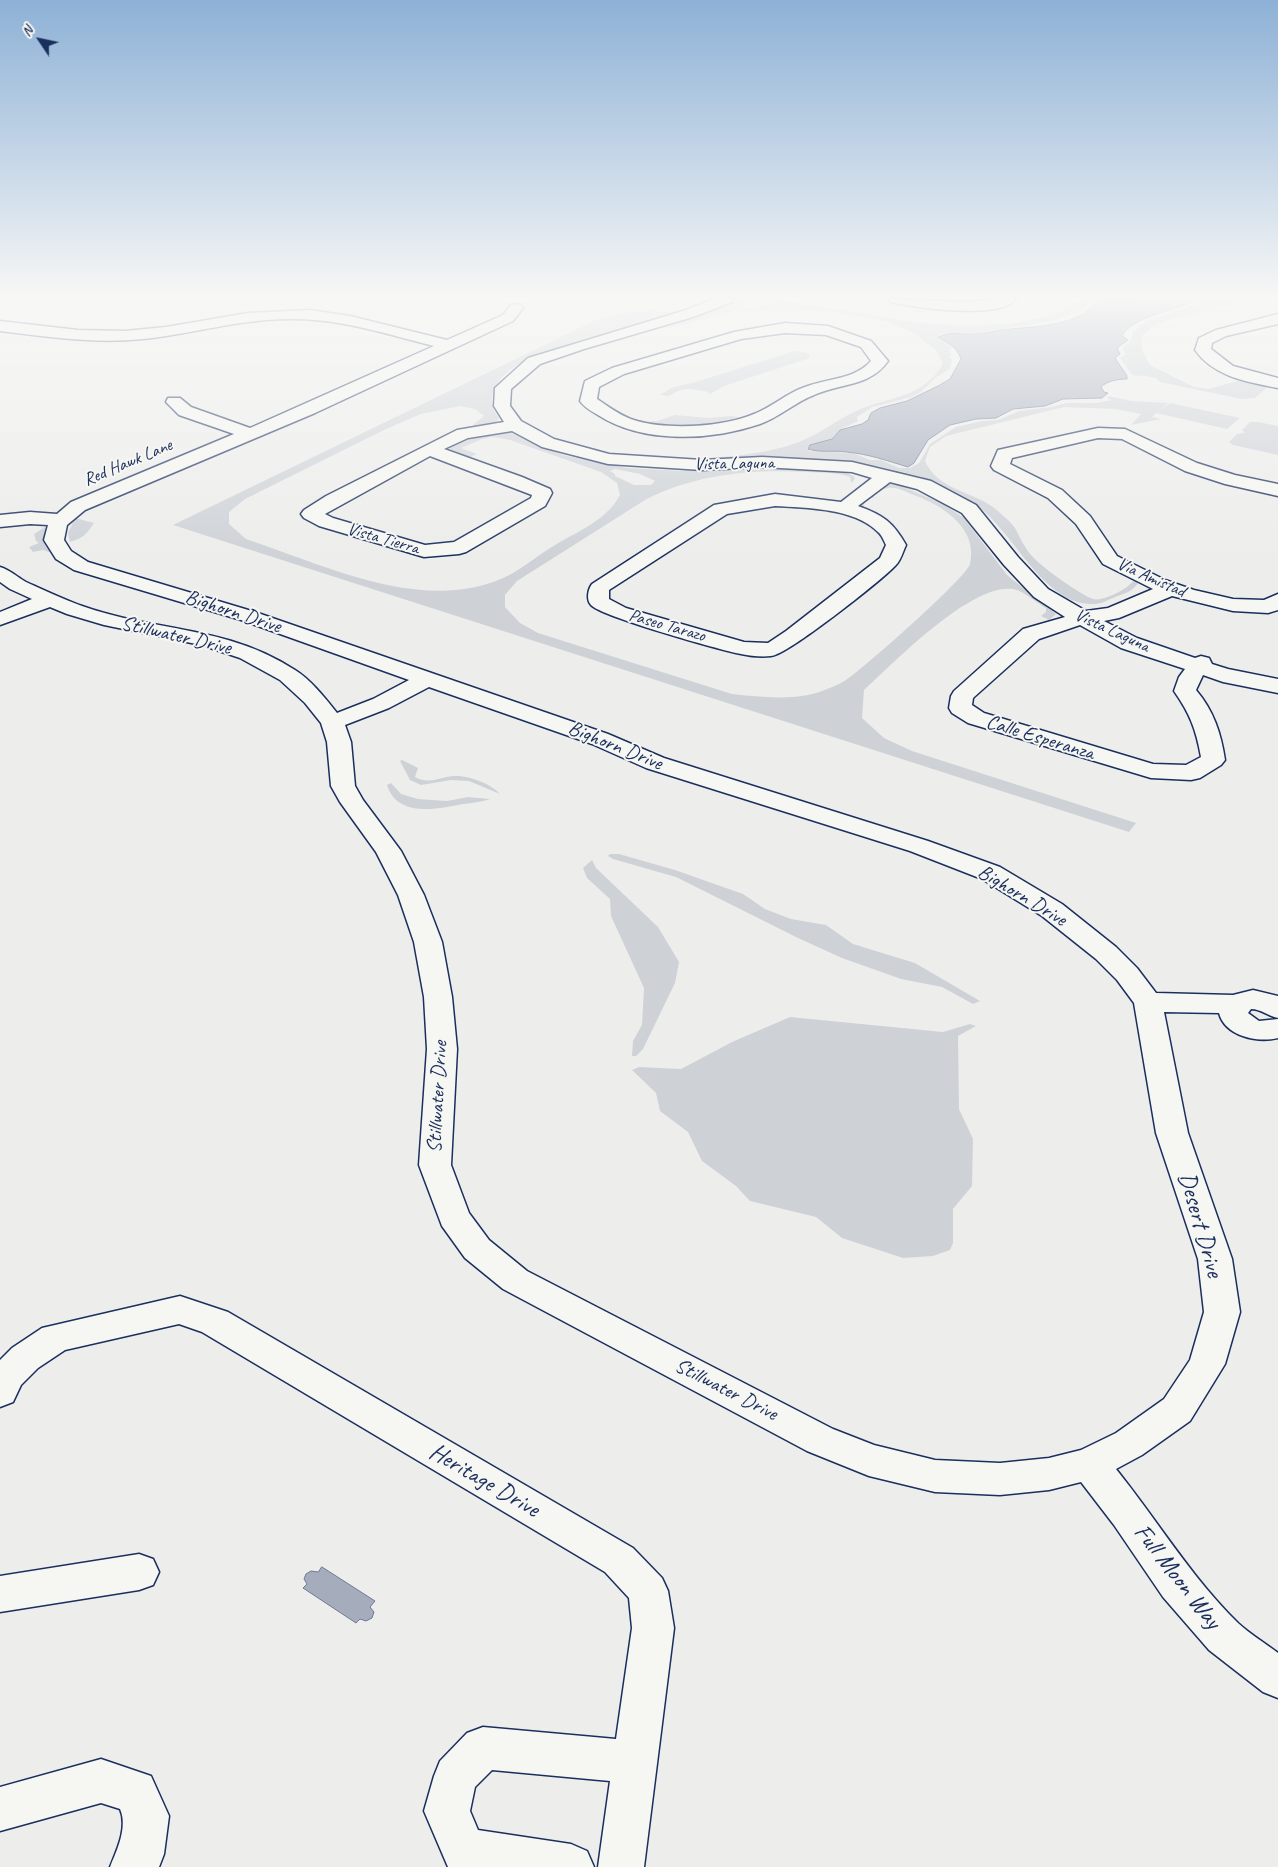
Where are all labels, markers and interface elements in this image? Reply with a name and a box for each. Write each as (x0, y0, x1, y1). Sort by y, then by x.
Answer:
north arrow (15, 15, 65, 65)
text: N (18, 23, 37, 40)
street label: Red Hawk Lane (80, 435, 176, 491)
street label: Vista Laguna (694, 453, 774, 475)
street label: Vista Tierra (345, 518, 421, 560)
street label: Via Amistad (1113, 553, 1189, 603)
street label: Bighorn Drive (182, 585, 284, 639)
street label: Vista Laguna (1071, 604, 1153, 658)
street label: Paseo Tarazo (626, 605, 708, 647)
street label: Stillwater Drive (119, 611, 233, 661)
street label: Calle Esperanza (983, 710, 1097, 766)
street label: Bighorn Drive (564, 716, 666, 776)
street label: Bighorn Drive (973, 860, 1071, 932)
street label: Stillwater Drive (422, 1040, 454, 1154)
street label: Desert Drive (1171, 1169, 1229, 1281)
street label: Stillwater Drive (670, 1353, 782, 1427)
street label: Heritage Drive (424, 1437, 544, 1525)
street label: Full Moon Way (1127, 1519, 1227, 1635)

